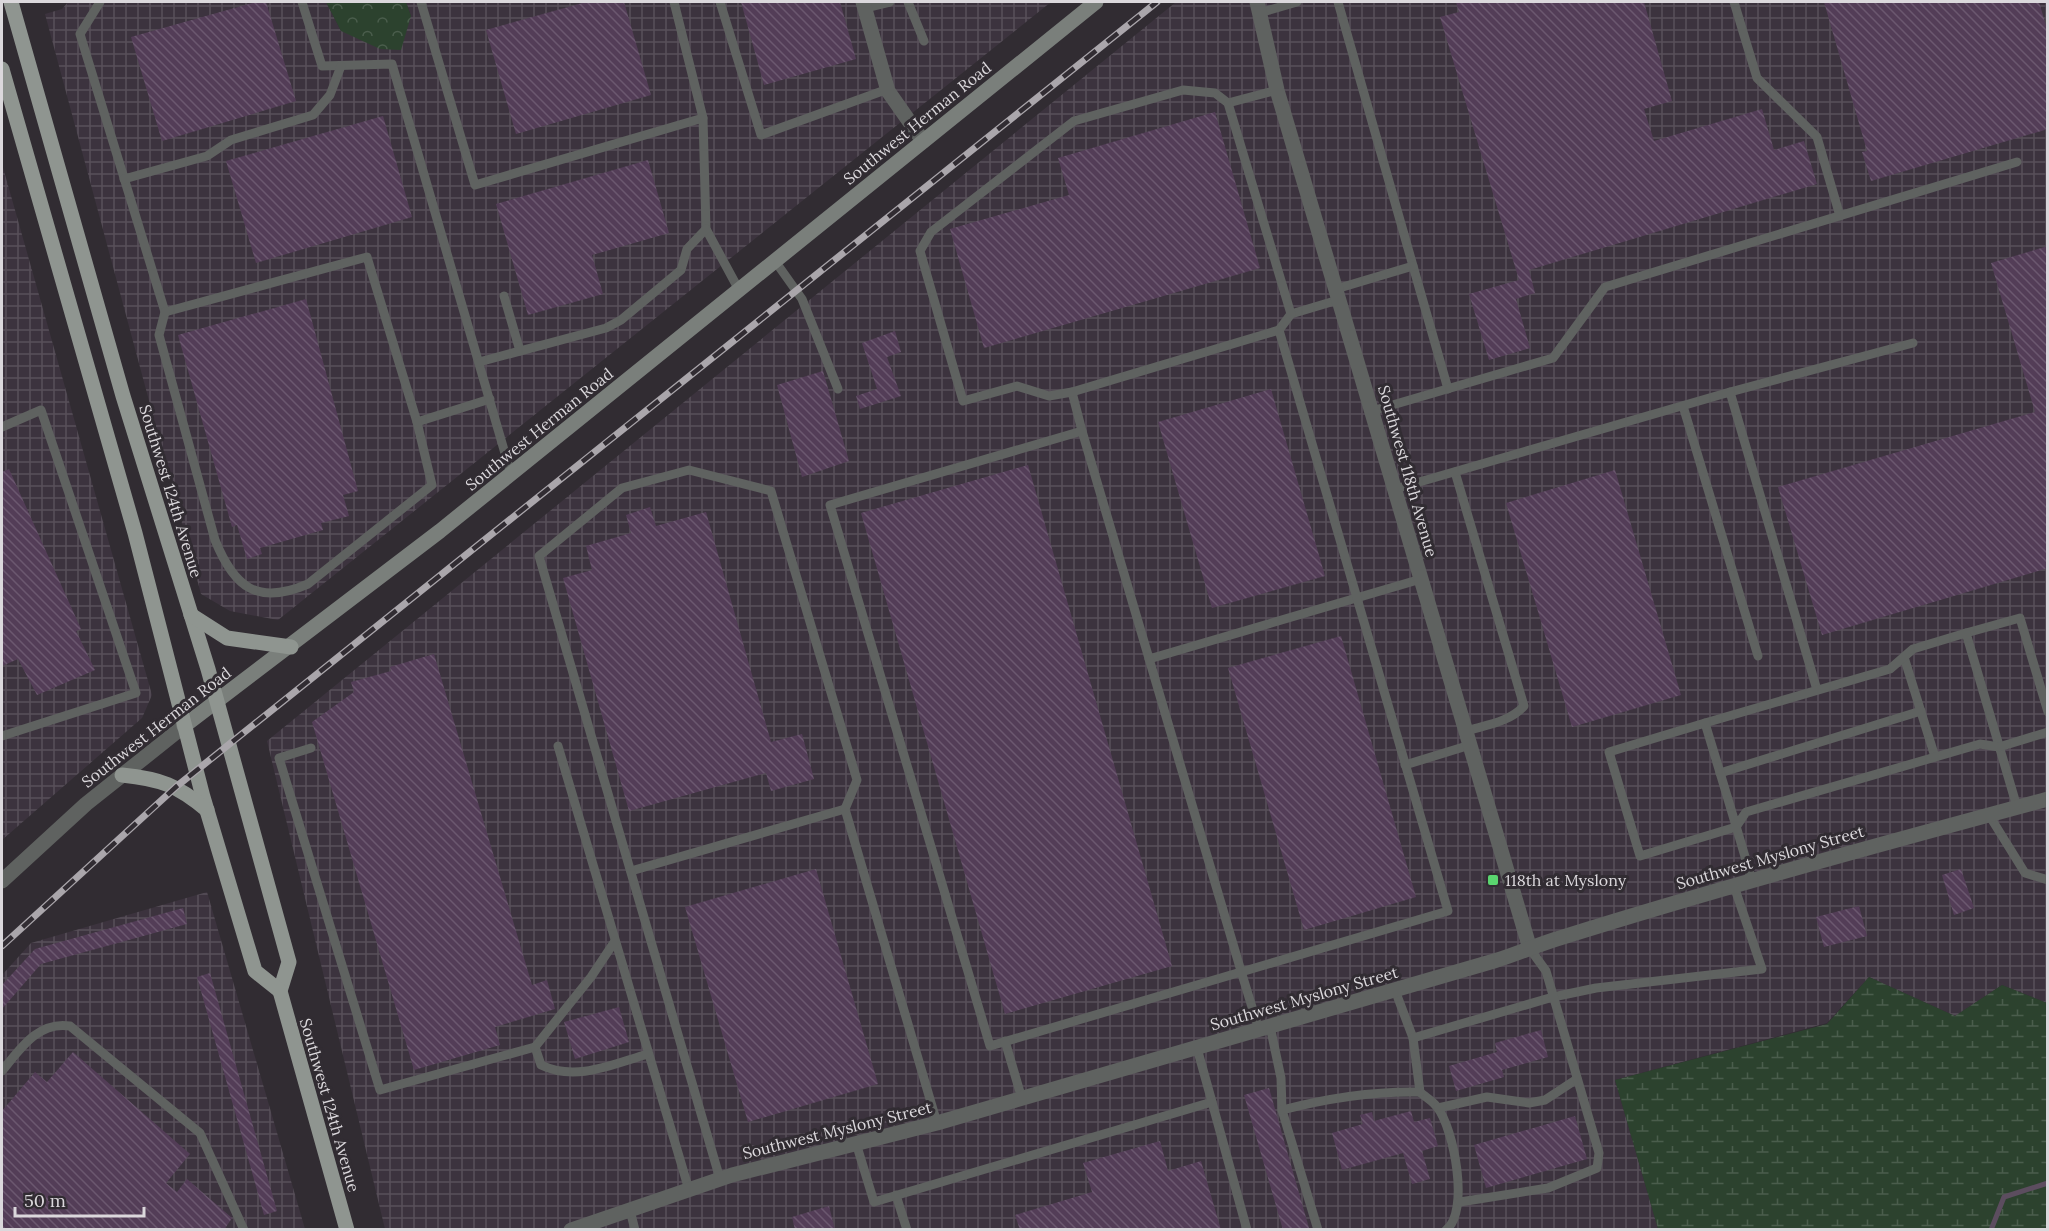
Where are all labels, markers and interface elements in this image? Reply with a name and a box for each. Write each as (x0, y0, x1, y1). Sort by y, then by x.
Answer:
street label: Southwest Herman Road (839, 57, 995, 189)
street label: Southwest Herman Road (461, 363, 617, 495)
street label: Southwest 118th Avenue (1374, 383, 1442, 559)
street label: Southwest 124th Avenue (135, 402, 207, 580)
street label: Southwest Herman Road (77, 662, 235, 792)
street label: Southwest Myslony Street (1674, 820, 1867, 893)
place label: 118th at Myslony (1505, 870, 1627, 890)
marker: 118th at Myslony (1486, 873, 1500, 887)
street label: Southwest Myslony Street (1208, 961, 1401, 1034)
street label: Southwest 124th Avenue (296, 1016, 364, 1194)
street label: Southwest Myslony Street (740, 1097, 935, 1163)
scale bar (15, 1180, 144, 1218)
text: 50 m (24, 1189, 66, 1212)

